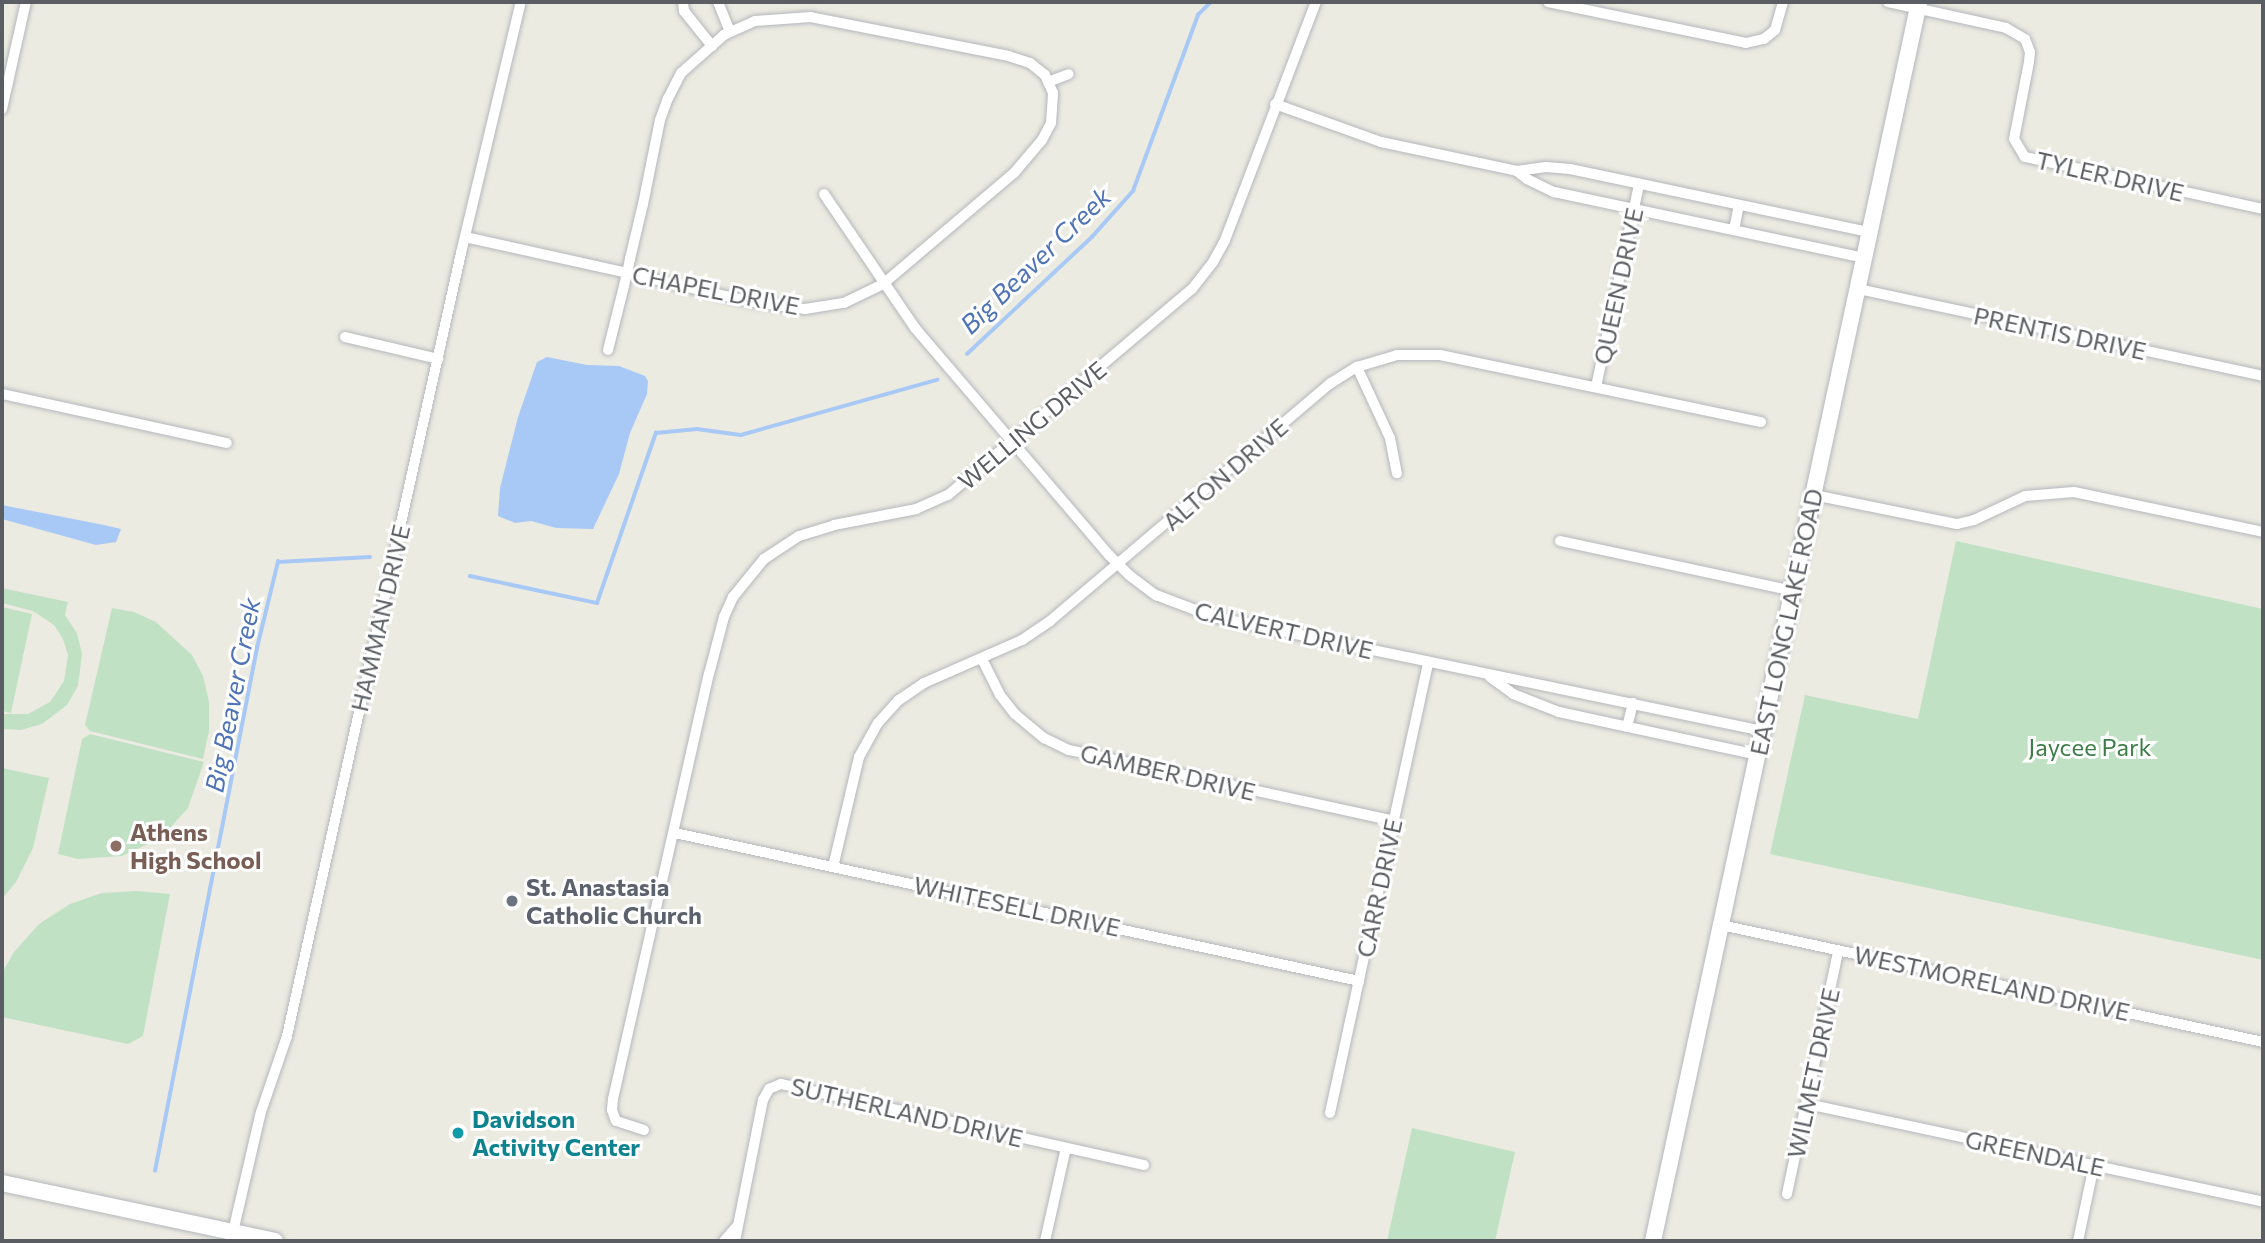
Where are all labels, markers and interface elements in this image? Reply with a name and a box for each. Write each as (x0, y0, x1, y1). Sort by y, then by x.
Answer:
street label: TYLER DRIVE (2033, 145, 2187, 207)
water label: Big Beaver Creek (953, 180, 1117, 340)
street label: QUEEN DRIVE (1587, 205, 1649, 367)
street label: CHAPEL DRIVE (630, 260, 802, 320)
street label: PRENTIS DRIVE (1971, 301, 2149, 365)
street label: WELLING DRIVE (952, 355, 1112, 495)
street label: ALTON DRIVE (1157, 412, 1293, 536)
street label: EAST LONG LAKE ROAD (1744, 486, 1828, 758)
street label: HAMMAN DRIVE (344, 522, 416, 714)
water label: Big Beaver Creek (198, 595, 266, 795)
street label: CALVERT DRIVE (1192, 595, 1376, 665)
park label: Jaycee Park (2028, 733, 2152, 761)
street label: GAMBER DRIVE (1078, 738, 1258, 806)
street label: CARR DRIVE (1350, 816, 1408, 960)
place label: Athens High School (130, 818, 261, 874)
marker: Athens High School (108, 838, 124, 854)
street label: WHITESELL DRIVE (911, 870, 1123, 942)
place label: St. Anastasia Catholic Church (526, 873, 702, 929)
marker: St. Anastasia Catholic Church (504, 893, 520, 909)
street label: WESTMORELAND DRIVE (1851, 940, 2133, 1026)
street label: WILMET DRIVE (1781, 985, 1845, 1161)
street label: SUTHERLAND DRIVE (788, 1071, 1026, 1153)
place label: Davidson Activity Center (472, 1105, 640, 1161)
street label: GREENDALE (1963, 1124, 2107, 1182)
marker: Davidson Activity Center (450, 1125, 466, 1141)

